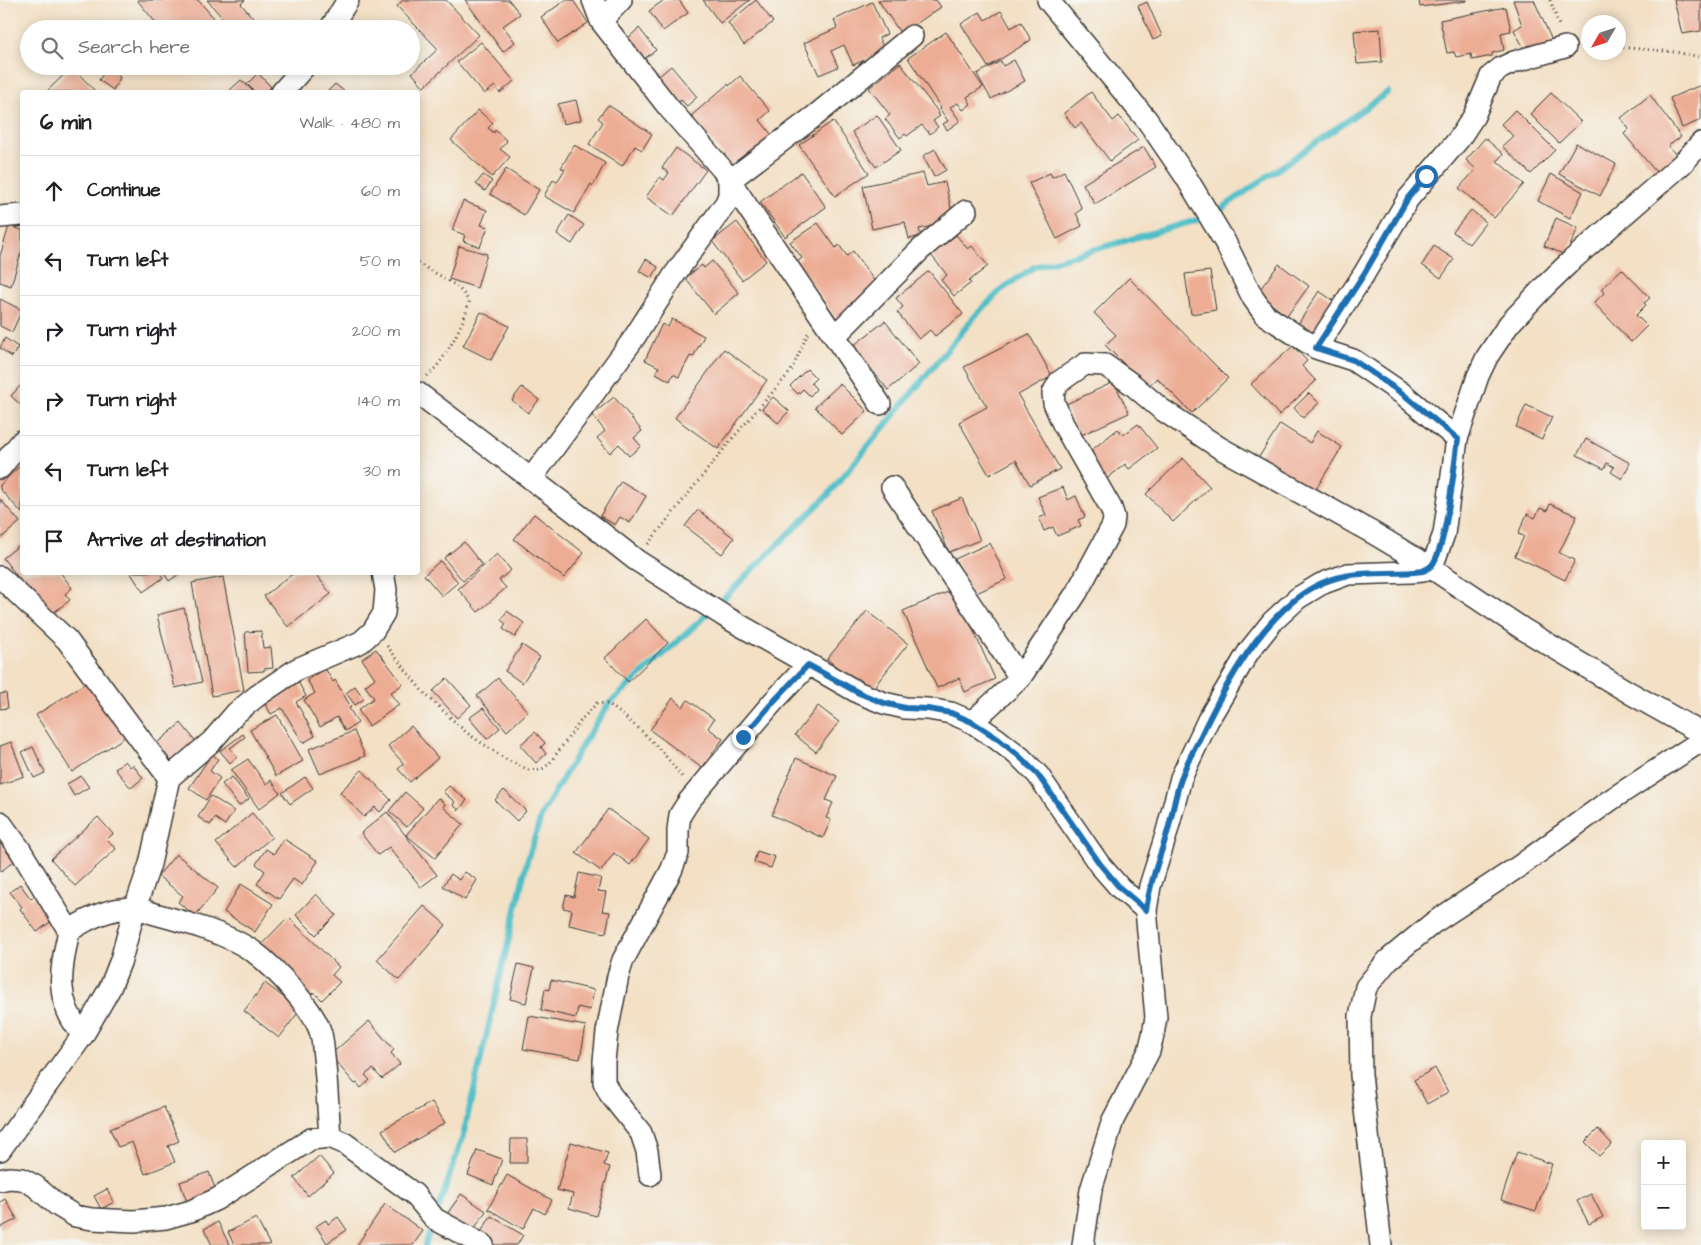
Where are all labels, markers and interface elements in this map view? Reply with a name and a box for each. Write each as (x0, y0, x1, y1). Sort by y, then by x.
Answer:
north arrow (1581, 15, 1626, 60)
search box (20, 20, 420, 75)
icon: search (38, 34, 66, 62)
text: Search here (78, 34, 190, 61)
text: 6 min (40, 108, 92, 137)
text: Walk · 480 m (299, 112, 400, 134)
route start (1415, 165, 1438, 188)
icon: ahead (40, 177, 68, 205)
text: Continue (87, 177, 161, 204)
text: 60 m (361, 180, 400, 202)
icon: left (40, 247, 68, 275)
text: Turn left (87, 247, 168, 274)
text: 50 m (360, 250, 400, 272)
icon: right (40, 317, 68, 345)
text: Turn right (87, 317, 176, 344)
text: 200 m (352, 320, 400, 342)
icon: right (40, 387, 68, 415)
text: Turn right (87, 387, 176, 414)
text: 140 m (358, 390, 400, 412)
icon: left (40, 457, 68, 485)
text: Turn left (87, 457, 168, 484)
text: 30 m (363, 460, 400, 482)
icon: arrive (40, 527, 68, 555)
text: Arrive at destination (87, 527, 266, 554)
route end (732, 726, 755, 749)
map controls (1641, 1140, 1686, 1230)
button: + (1641, 1140, 1686, 1185)
button: − (1641, 1185, 1686, 1230)

